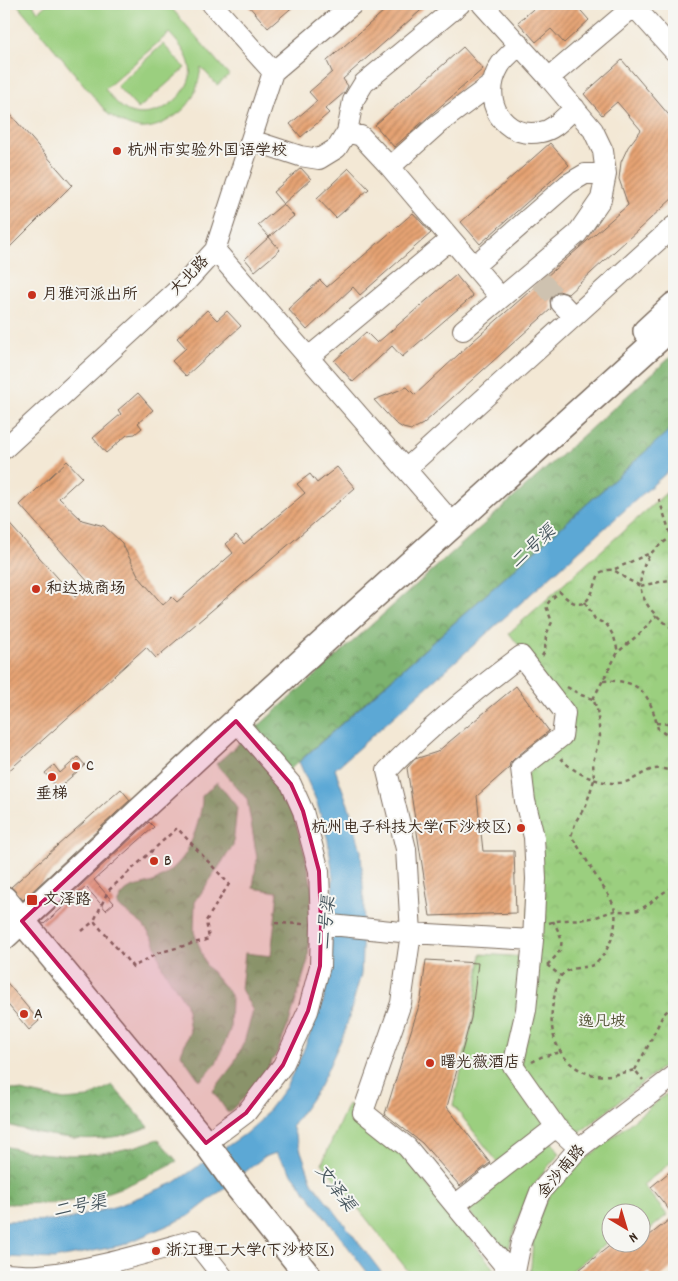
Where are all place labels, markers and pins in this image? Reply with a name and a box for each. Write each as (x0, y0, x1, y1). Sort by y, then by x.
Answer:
place label: 杭州市实验外国语学校 (127, 140, 287, 163)
marker: 杭州市实验外国语学校 (111, 145, 123, 157)
place label: 月雅河派出所 (42, 284, 138, 307)
marker: 月雅河派出所 (26, 289, 38, 301)
place label: 和达城商场 (46, 578, 126, 601)
marker: 和达城商场 (30, 583, 42, 595)
place label: C (86, 755, 94, 778)
marker: C (70, 760, 82, 772)
marker: 垂梯 (46, 771, 58, 783)
place label: 垂梯 (36, 783, 68, 806)
place label: 杭州电子科技大学(下沙校区) (311, 817, 511, 840)
marker: 杭州电子科技大学(下沙校区) (515, 822, 527, 834)
place label: B (164, 850, 172, 873)
marker: B (148, 855, 160, 867)
place label: 文泽路 (43, 889, 91, 912)
marker: 文泽路 (25, 893, 39, 907)
place label: A (34, 1003, 43, 1026)
marker: A (18, 1008, 30, 1020)
place label: 曙光薇酒店 (440, 1052, 520, 1075)
marker: 曙光薇酒店 (424, 1057, 436, 1069)
place label: 浙江理工大学(下沙校区) (166, 1240, 334, 1263)
marker: 浙江理工大学(下沙校区) (150, 1245, 162, 1257)

